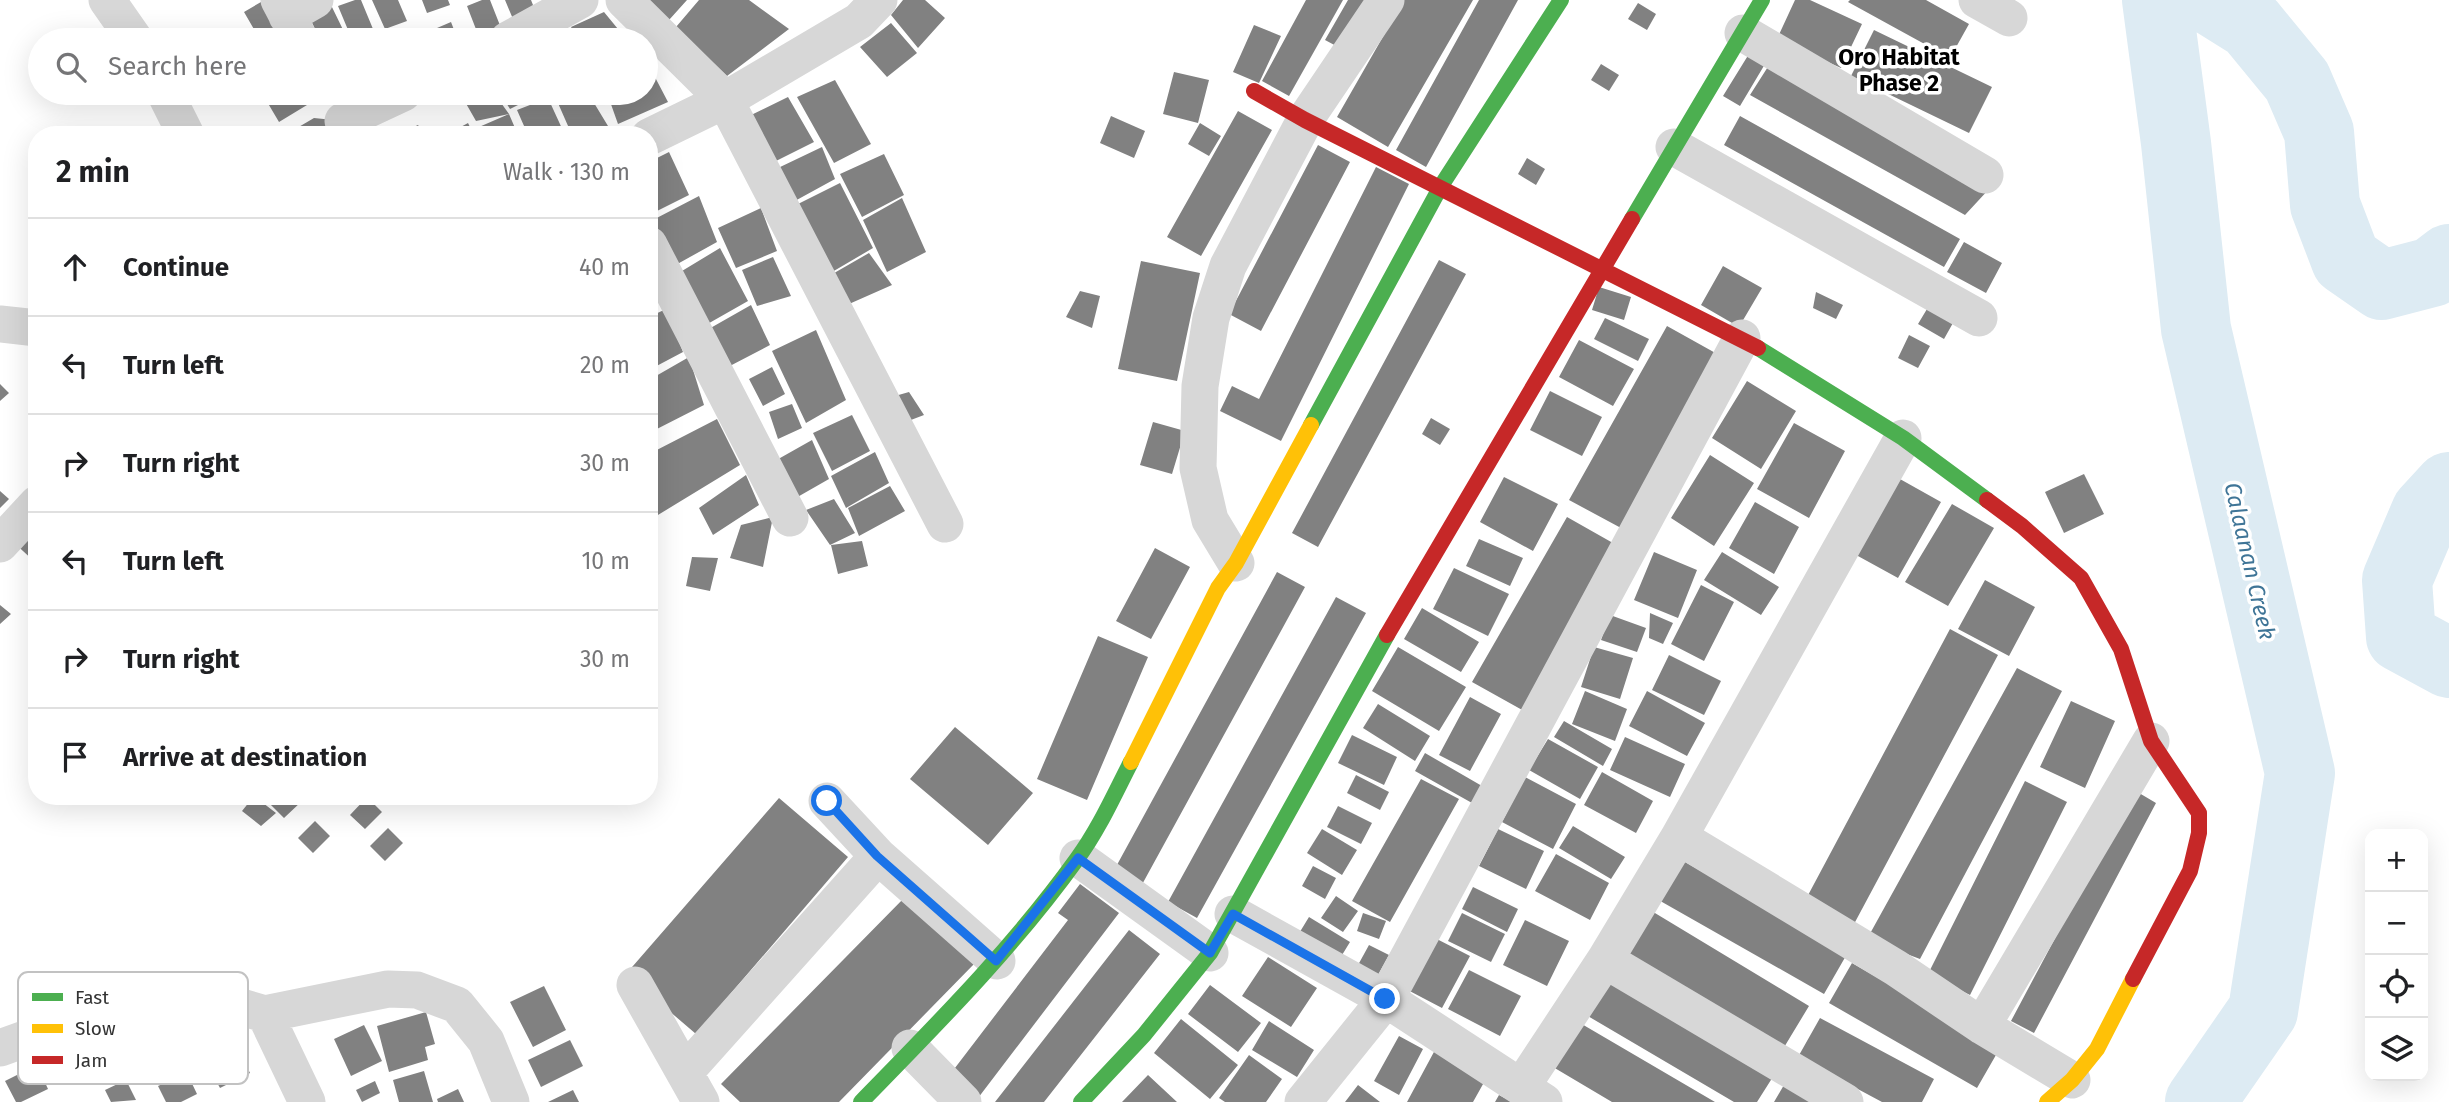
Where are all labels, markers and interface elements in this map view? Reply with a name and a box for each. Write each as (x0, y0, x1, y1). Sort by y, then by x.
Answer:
search box (28, 28, 658, 105)
district label: Oro Habitat Phase 2 (1838, 43, 1961, 97)
icon: search (52, 48, 90, 86)
text: Search here (108, 51, 247, 82)
text: 2 min (56, 154, 130, 190)
text: Walk · 130 m (503, 158, 630, 186)
icon: ahead (56, 248, 94, 286)
text: Continue (123, 252, 229, 283)
text: 40 m (579, 253, 630, 281)
icon: left (56, 346, 94, 384)
text: Turn left (123, 350, 224, 381)
text: 20 m (580, 351, 630, 379)
icon: right (56, 444, 94, 482)
text: Turn right (123, 448, 240, 479)
text: 30 m (580, 449, 630, 477)
water label: Calaanan Creek (2218, 480, 2282, 642)
icon: left (56, 542, 94, 580)
text: Turn left (123, 546, 224, 577)
text: 10 m (581, 547, 630, 575)
icon: right (56, 640, 94, 678)
text: Turn right (123, 644, 240, 675)
text: 30 m (580, 645, 630, 673)
icon: arrive (56, 738, 94, 776)
text: Arrive at destination (123, 742, 367, 773)
route start (811, 785, 842, 816)
map controls (2365, 829, 2428, 1081)
button: + (2365, 829, 2428, 892)
button: − (2365, 892, 2428, 955)
button: locate (2365, 955, 2428, 1018)
legend (18, 972, 248, 1084)
route end (1369, 983, 1400, 1014)
text: Fast (75, 986, 109, 1009)
text: Slow (75, 1017, 116, 1040)
button: layers (2365, 1018, 2428, 1081)
text: Jam (75, 1049, 107, 1072)

